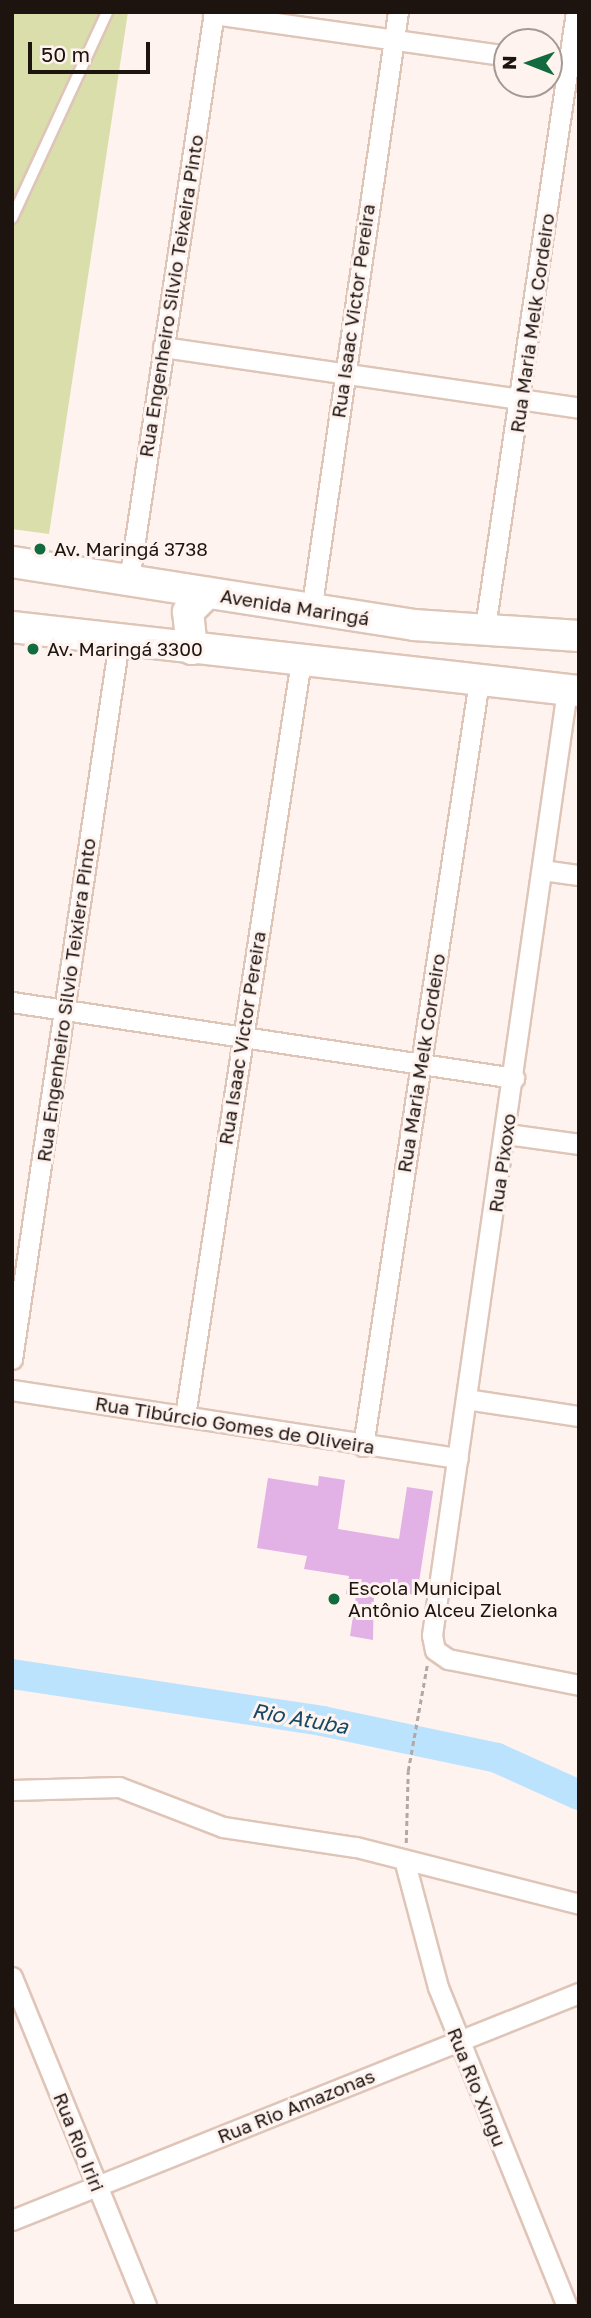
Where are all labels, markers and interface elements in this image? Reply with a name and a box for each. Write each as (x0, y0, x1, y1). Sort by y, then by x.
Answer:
scale bar (32, 28, 154, 72)
north arrow (493, 28, 563, 98)
text: 50 m (41, 41, 90, 67)
text: N (497, 55, 520, 70)
street label: Rua Engenheiro Silvio Teixeira Pinto (134, 133, 208, 459)
street label: Rua Isaac Victor Pereira (327, 202, 379, 420)
street label: Rua Maria Melk Cordeiro (505, 212, 559, 434)
place label: Av. Maringá 3738 (54, 538, 208, 560)
marker: Av. Maringá 3738 (32, 541, 48, 557)
street label: Avenida Maringá (219, 584, 371, 630)
place label: Av. Maringá 3300 (47, 638, 203, 660)
marker: Av. Maringá 3300 (25, 641, 41, 657)
street label: Rua Engenheiro Silvio Teixiera Pinto (32, 837, 100, 1163)
street label: Rua Isaac Victor Pereira (214, 930, 270, 1146)
street label: Rua Maria Melk Cordeiro (392, 952, 450, 1174)
street label: Rua Pixoxo (484, 1112, 520, 1214)
street label: Rua Tibúrcio Gomes de Oliveira (94, 1392, 376, 1458)
place label: Escola Municipal Antônio Alceu Zielonka (348, 1577, 558, 1621)
marker: Escola Municipal Antônio Alceu Zielonka (326, 1591, 342, 1607)
water label: Rio Atuba (250, 1697, 350, 1739)
street label: Rua Rio Xingu (443, 2024, 511, 2150)
street label: Rua Rio Amazonas (214, 2064, 378, 2148)
street label: Rua Rio Iriri (49, 2089, 109, 2195)

